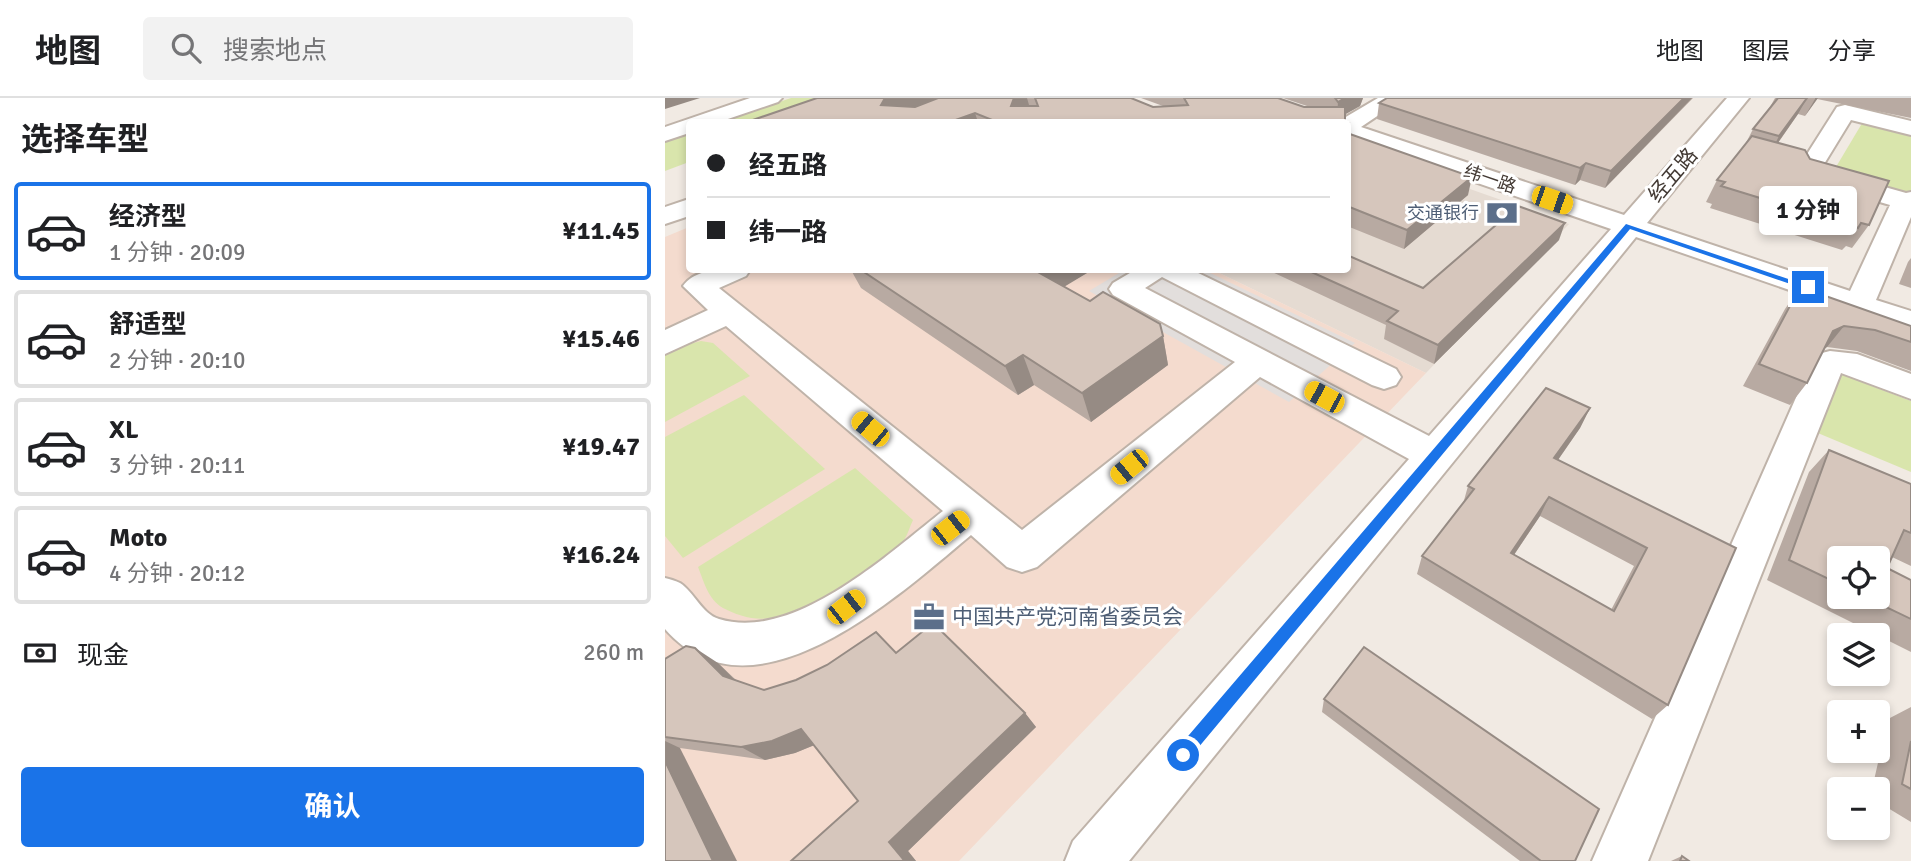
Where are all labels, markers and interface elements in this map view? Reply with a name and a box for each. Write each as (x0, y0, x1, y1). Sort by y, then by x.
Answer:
search box (143, 17, 633, 80)
icon: search (167, 29, 205, 67)
text: 地图 (35, 31, 101, 72)
text: 搜索地点 (223, 35, 327, 67)
text: 地图 (1656, 36, 1704, 66)
text: 图层 (1742, 36, 1790, 66)
text: 分享 (1828, 36, 1876, 66)
text: 选择车型 (21, 120, 149, 159)
street label: 经五路 (1643, 143, 1703, 207)
text: 经五路 (749, 150, 827, 182)
street label: 纬一路 (1461, 160, 1519, 198)
car (1529, 183, 1576, 217)
callout: 1 分钟 (1759, 186, 1857, 234)
bank icon: 交通银行 (1485, 196, 1519, 230)
text: 1 分钟 (1776, 196, 1840, 225)
icon: car (25, 200, 88, 263)
text: 经济型 (109, 201, 187, 233)
place label: 交通银行 (1407, 202, 1479, 224)
text: ¥11.45 (562, 215, 640, 247)
text: 纬一路 (749, 217, 827, 249)
text: 1 分钟 · 20:09 (109, 238, 245, 267)
route end (1792, 271, 1824, 303)
icon: car (25, 308, 88, 371)
text: 舒适型 (109, 309, 187, 341)
text: ¥15.46 (562, 323, 640, 355)
text: 2 分钟 · 20:10 (109, 346, 245, 375)
car (1301, 378, 1348, 416)
car (848, 407, 893, 451)
text: XL (109, 414, 139, 446)
icon: car (25, 416, 88, 479)
text: ¥19.47 (562, 431, 640, 463)
car (1107, 446, 1152, 488)
text: 3 分钟 · 20:11 (109, 451, 245, 480)
car (927, 507, 974, 549)
text: Moto (109, 522, 167, 554)
icon: car (25, 524, 88, 587)
text: ¥16.24 (562, 539, 640, 571)
map controls (1827, 546, 1890, 840)
button: locate (1827, 546, 1890, 609)
text: 4 分钟 · 20:12 (109, 559, 245, 588)
car (823, 586, 870, 628)
office icon: 中国共产党河南省委员会 (912, 600, 946, 634)
place label: 中国共产党河南省委员会 (952, 604, 1183, 630)
button: layers (1827, 623, 1890, 686)
icon: cash (21, 634, 59, 672)
text: 260 m (583, 638, 644, 667)
text: 现金 (77, 640, 129, 672)
button: + (1827, 700, 1890, 763)
route start (1167, 739, 1199, 771)
button: 确认 (21, 767, 644, 847)
button: − (1827, 777, 1890, 840)

